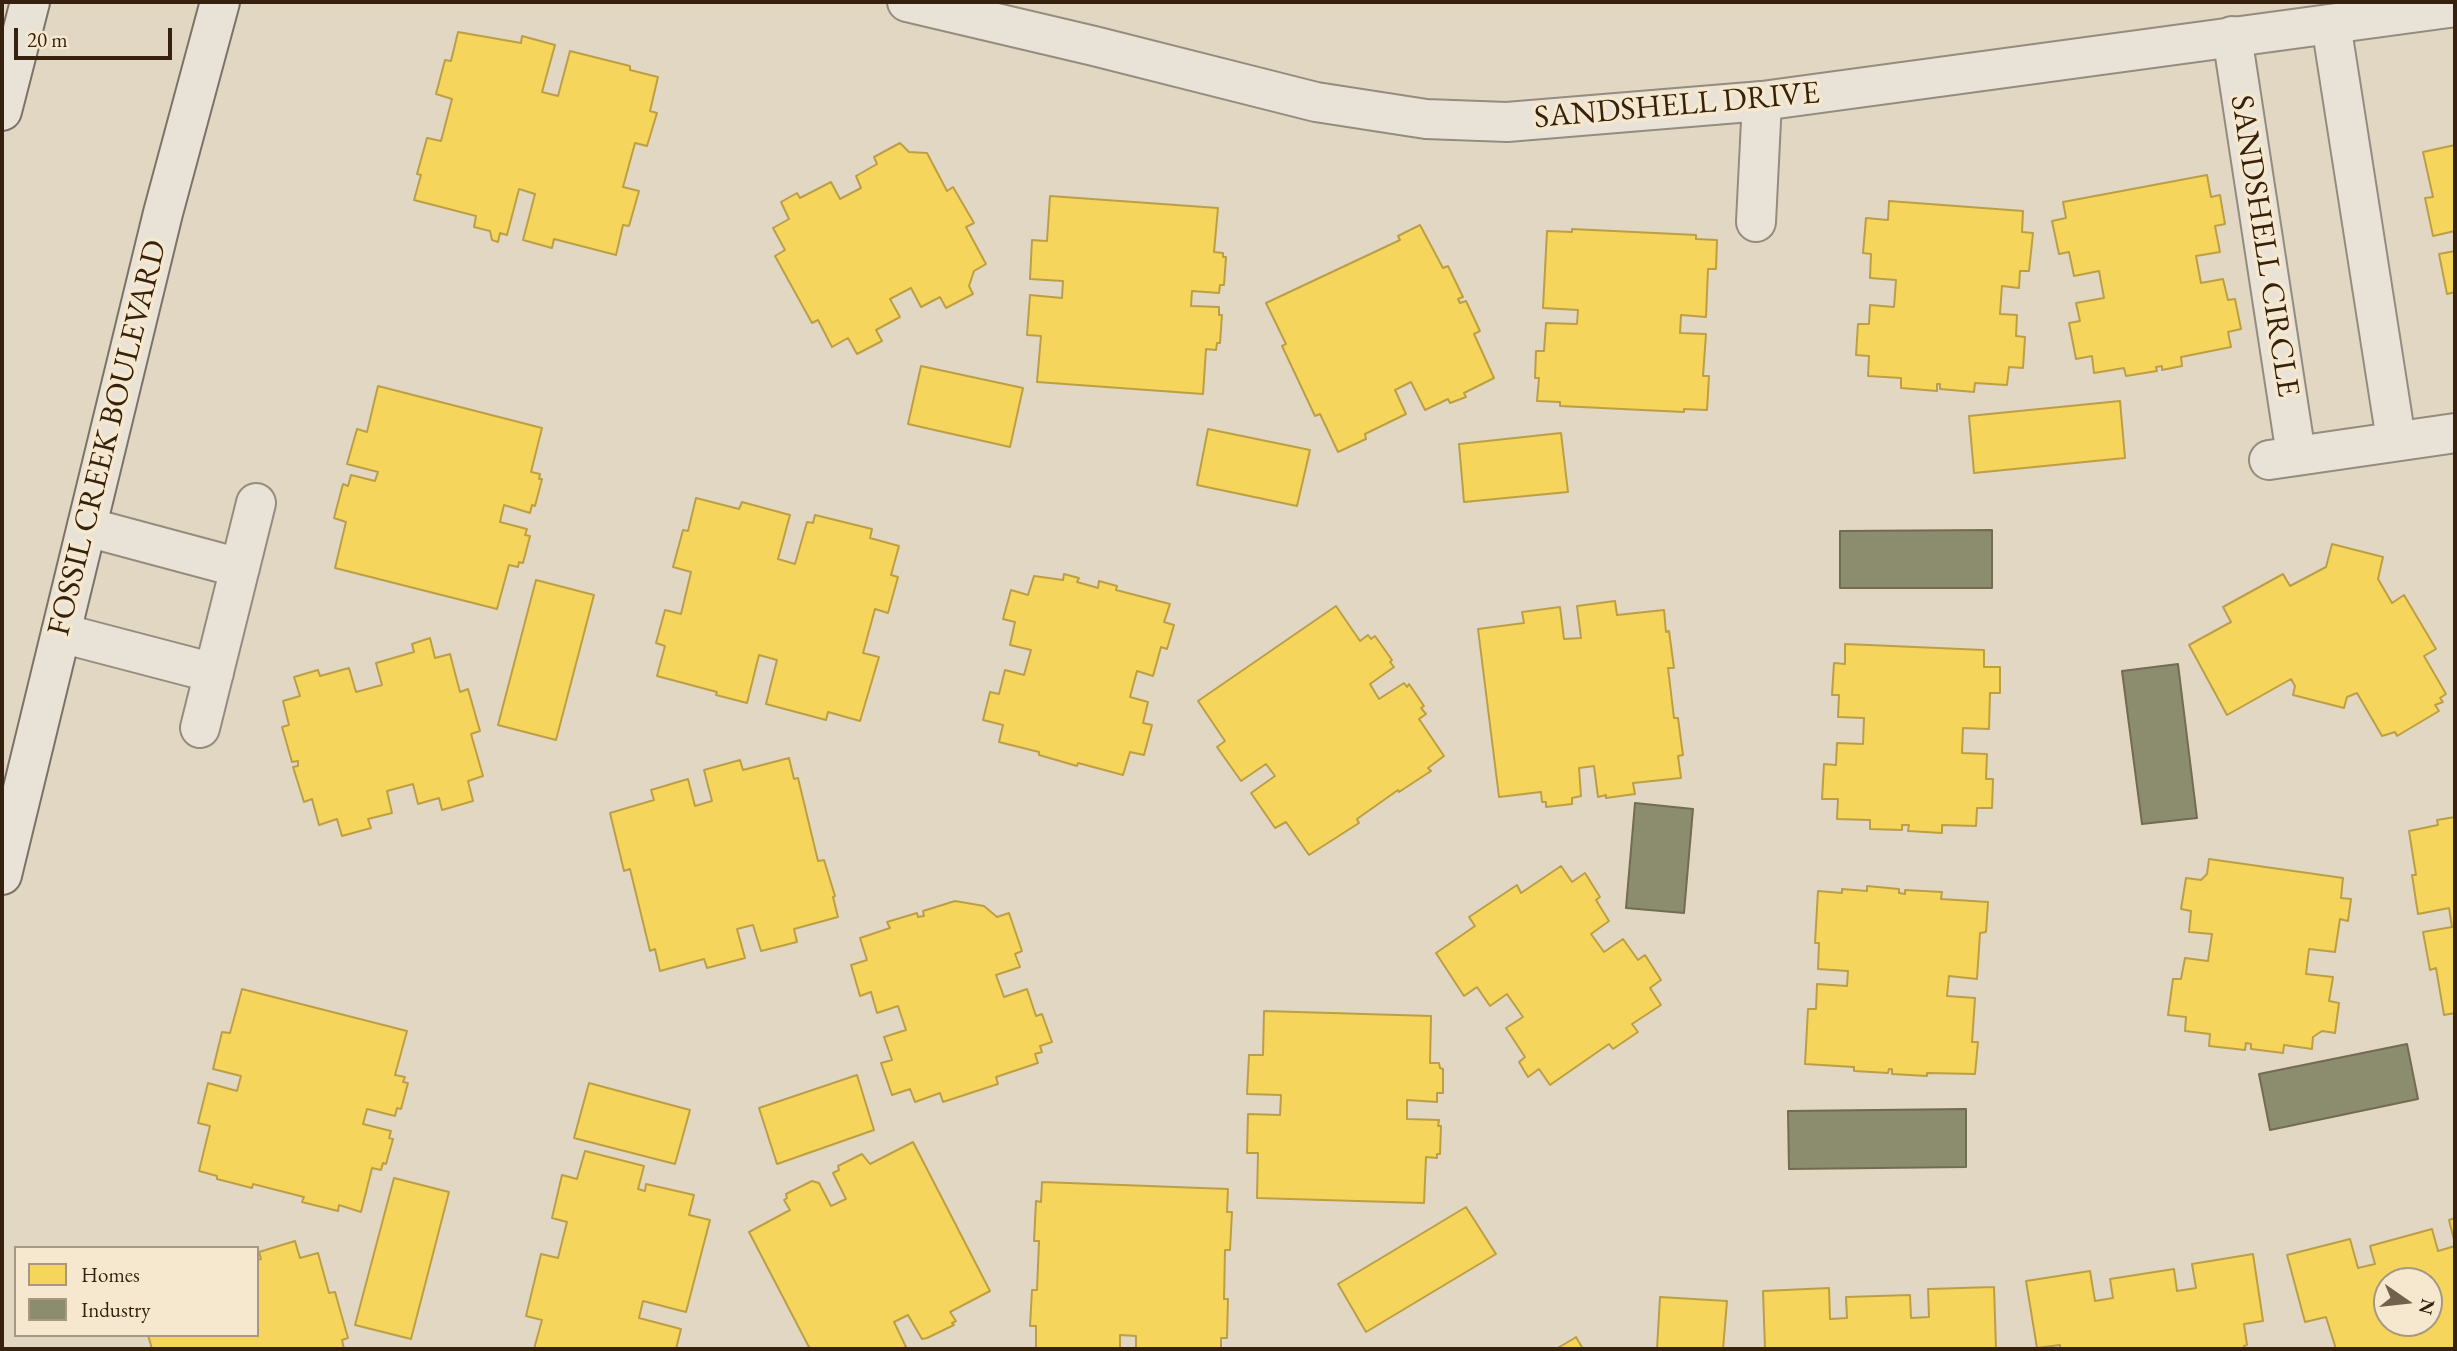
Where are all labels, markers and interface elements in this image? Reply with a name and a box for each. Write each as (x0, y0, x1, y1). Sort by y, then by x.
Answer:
scale bar (18, 14, 175, 58)
text: 20 m (27, 26, 68, 53)
street label: SANDSHELL DRIVE (1533, 74, 1821, 138)
street label: SANDSHELL CIRCLE (2221, 92, 2307, 400)
street label: FOSSIL CREEK BOULEVARD (40, 236, 176, 640)
legend (14, 1246, 259, 1337)
text: Homes (81, 1261, 140, 1288)
north arrow (2373, 1267, 2443, 1337)
text: Industry (81, 1296, 151, 1323)
text: N (2413, 1296, 2441, 1317)

